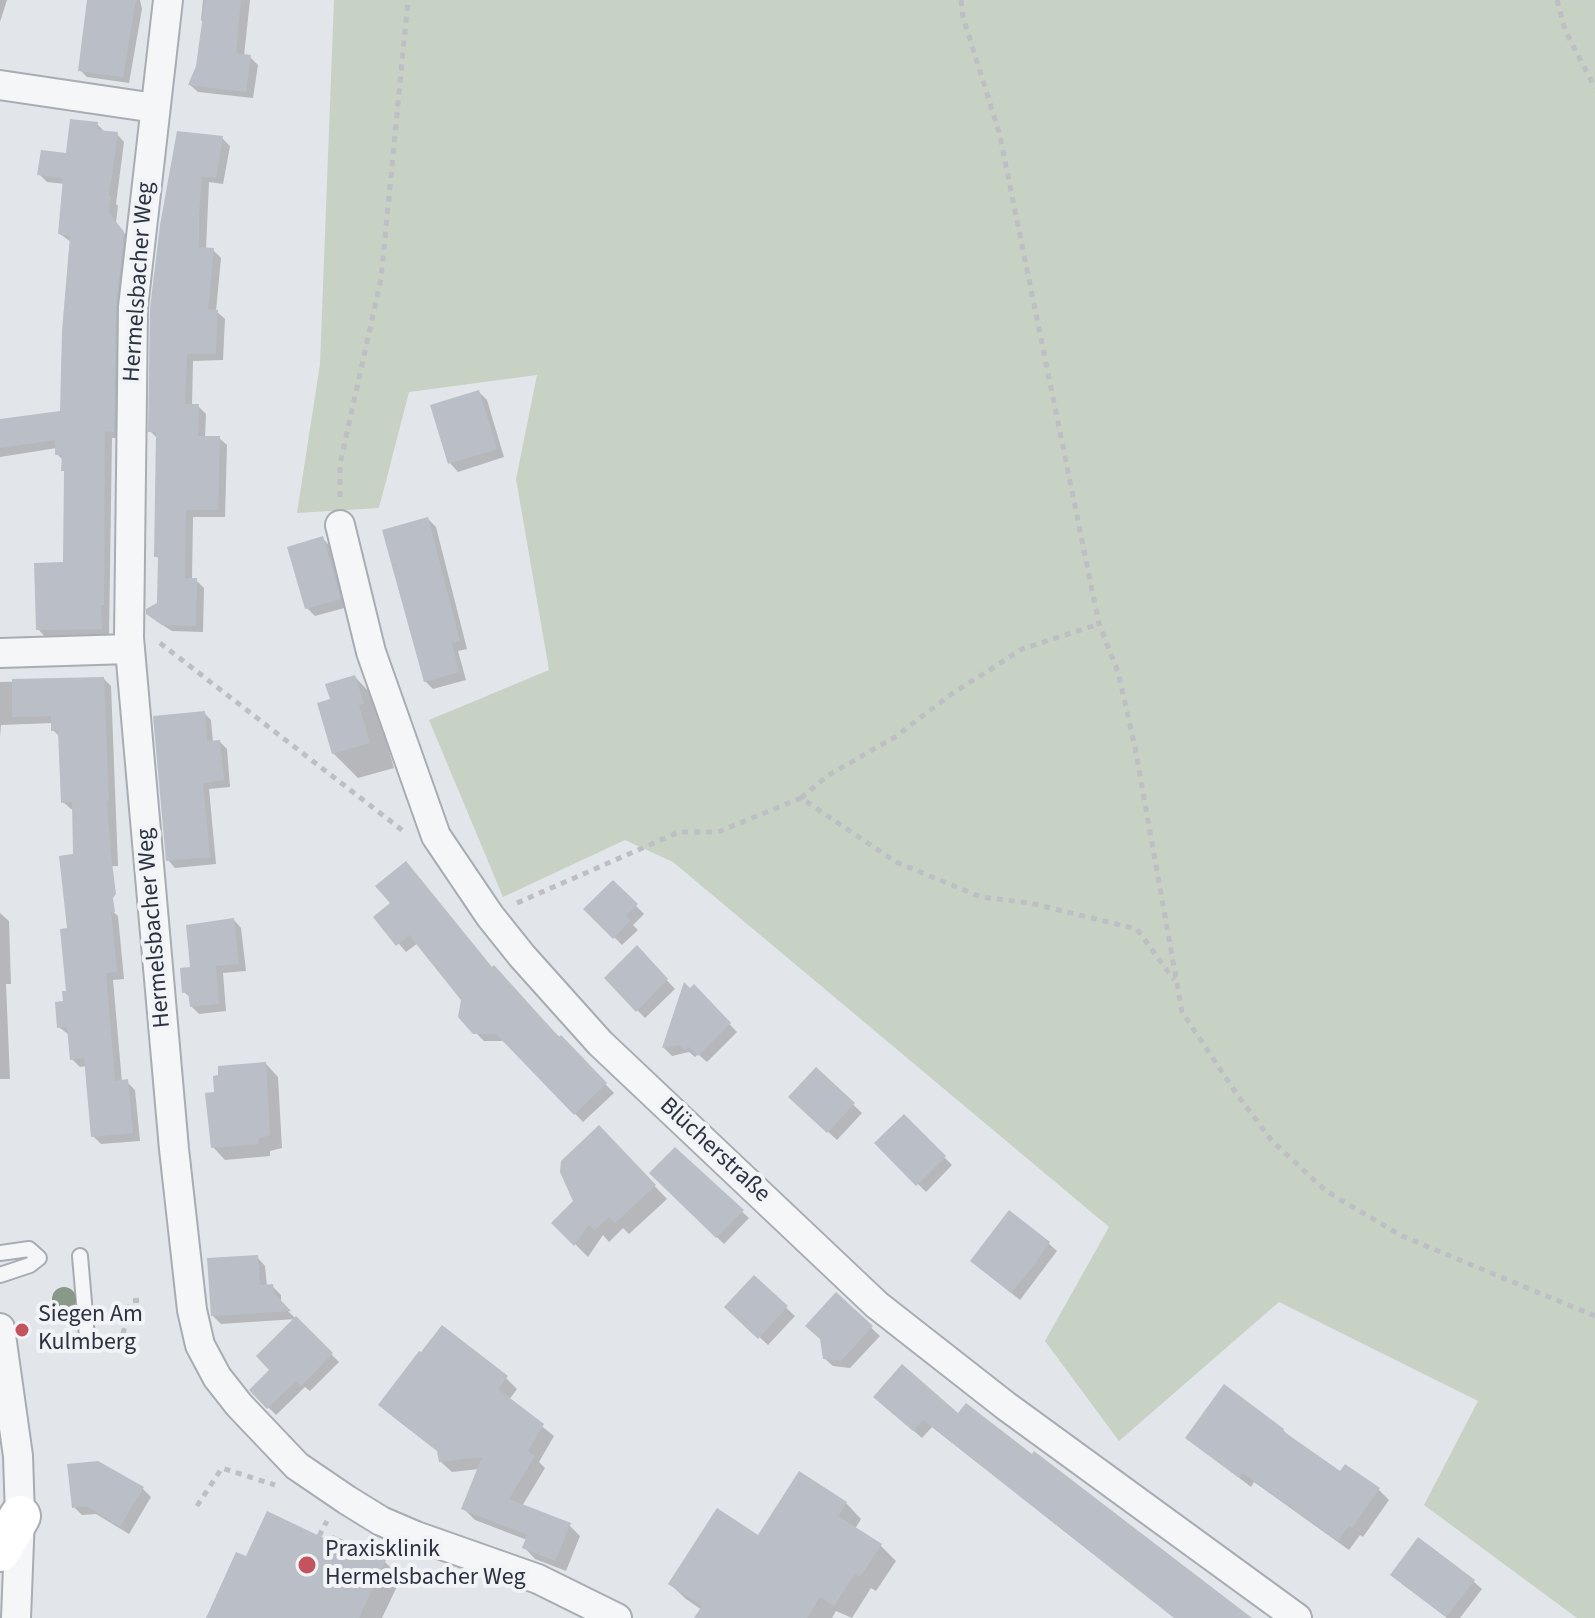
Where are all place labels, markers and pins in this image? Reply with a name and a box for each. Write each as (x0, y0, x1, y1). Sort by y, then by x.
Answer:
place label: Siegen Am Kulmberg (38, 1302, 143, 1358)
marker: Siegen Am Kulmberg (13, 1321, 31, 1339)
place label: Praxisklinik Hermelsbacher Weg (325, 1537, 526, 1593)
marker: Praxisklinik Hermelsbacher Weg (296, 1554, 318, 1576)

